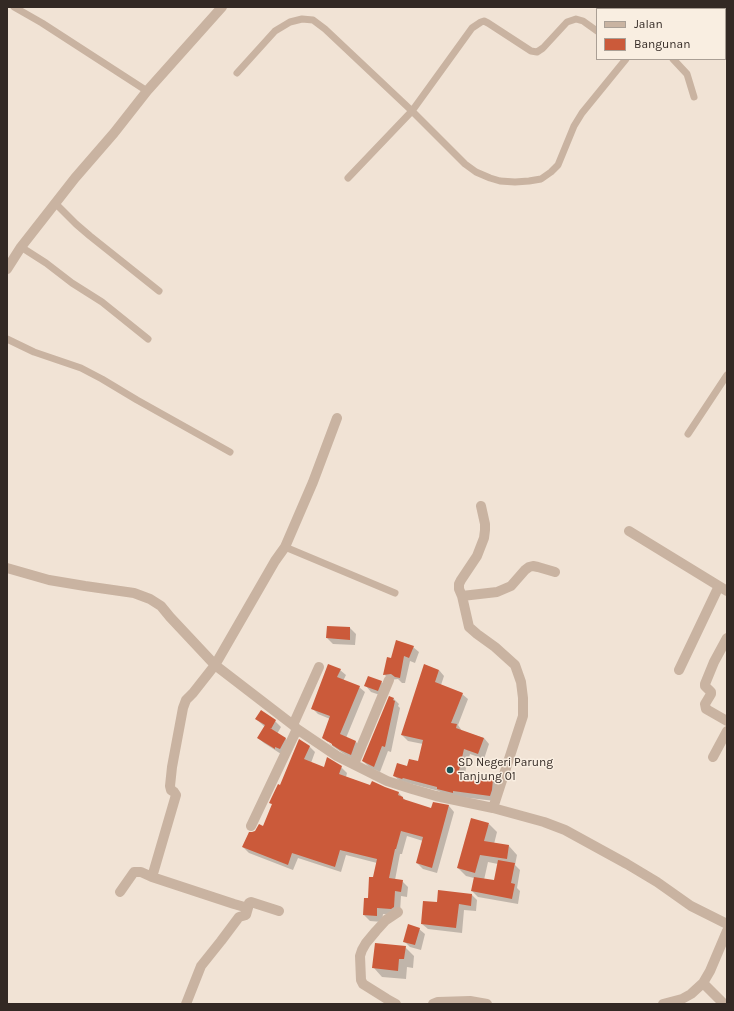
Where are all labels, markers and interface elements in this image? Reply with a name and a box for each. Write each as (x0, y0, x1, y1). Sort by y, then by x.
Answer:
legend (596, 8, 726, 60)
text: Jalan (634, 17, 663, 31)
text: Bangunan (634, 37, 690, 51)
place label: SD Negeri Parung Tanjung 01 (458, 756, 553, 784)
marker: SD Negeri Parung Tanjung 01 (445, 765, 455, 775)

